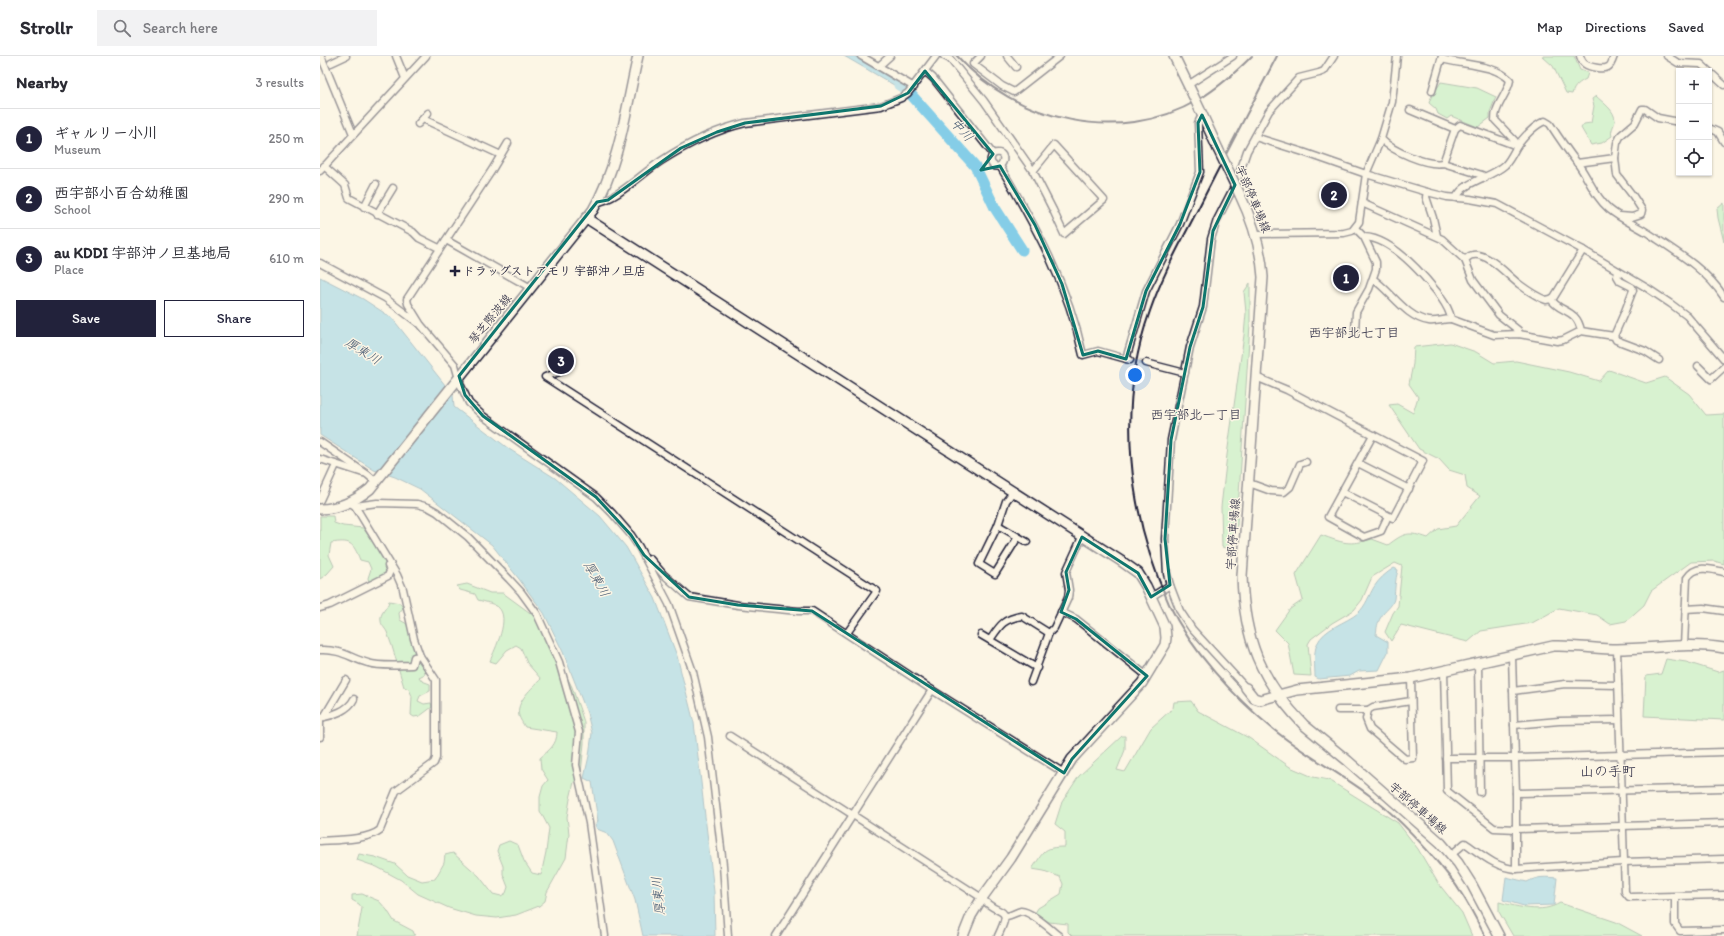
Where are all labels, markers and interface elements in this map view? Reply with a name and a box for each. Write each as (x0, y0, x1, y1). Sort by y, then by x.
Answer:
search box (97, 10, 377, 46)
text: Strollr (20, 16, 73, 39)
icon: search (111, 17, 133, 39)
text: Search here (143, 19, 218, 37)
text: Map (1537, 19, 1563, 36)
text: Directions (1585, 19, 1646, 36)
text: Saved (1668, 19, 1704, 36)
map controls (1676, 68, 1712, 176)
button: + (1676, 68, 1712, 104)
text: Nearby (16, 72, 68, 92)
text: 3 results (255, 75, 304, 90)
button: − (1676, 104, 1712, 140)
water label: 中川 (948, 115, 976, 145)
text: ギャルリー小川 (54, 124, 158, 142)
text: 1 (26, 131, 32, 146)
text: 250 m (268, 131, 304, 146)
button: locate (1676, 140, 1712, 176)
text: Museum (54, 142, 101, 157)
street label: 宇部停車場線 (1232, 163, 1274, 235)
pin: 2 (1321, 180, 1347, 210)
text: 西宇部小百合幼稚園 (54, 184, 189, 202)
text: 2 (26, 191, 32, 206)
text: 290 m (268, 191, 304, 206)
text: School (54, 202, 91, 217)
text: au KDDI 宇部沖ノ旦基地局 (54, 244, 231, 262)
text: 3 (25, 251, 33, 266)
text: 610 m (269, 251, 304, 266)
text: Place (54, 262, 84, 277)
pin: 1 (1333, 263, 1359, 293)
place label: ドラッグストアモリ 宇部沖ノ旦店 (463, 264, 646, 278)
marker: ドラッグストアモリ 宇部沖ノ旦店 (450, 266, 460, 276)
street label: 琴芝際波線 (466, 291, 514, 347)
button: Save (16, 300, 156, 337)
button: Share (164, 300, 304, 337)
district label: 西宇部北七丁目 (1308, 325, 1400, 340)
water label: 厚東川 (342, 334, 384, 368)
pin: 3 (548, 346, 574, 376)
your location (1125, 365, 1145, 385)
district label: 西宇部北一丁目 (1150, 407, 1242, 422)
street label: 宇部停車場線 (1224, 498, 1242, 570)
water label: 厚東川 (581, 558, 613, 600)
district label: 山の手町 (1580, 763, 1636, 780)
street label: 宇部停車場線 (1386, 779, 1450, 837)
water label: 厚東川 (649, 876, 667, 916)

